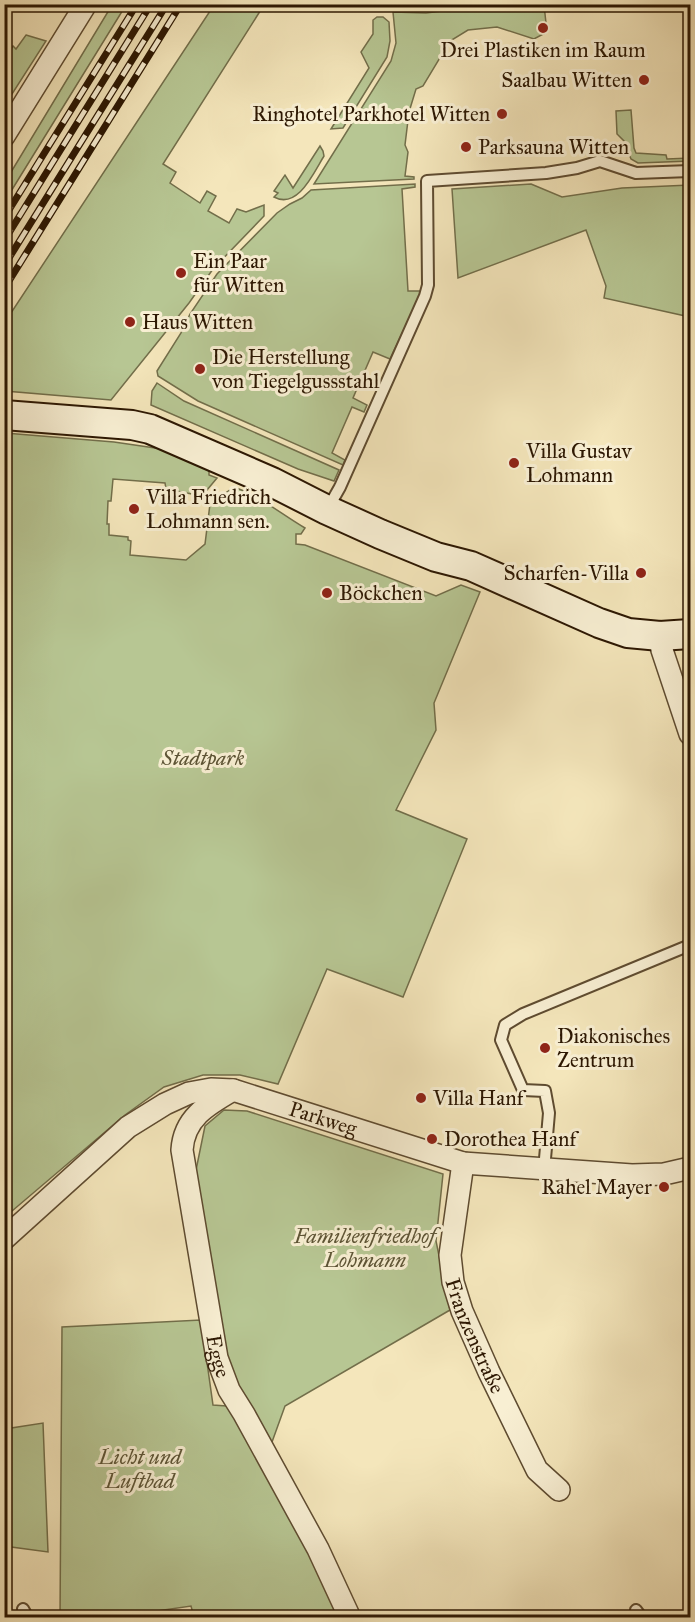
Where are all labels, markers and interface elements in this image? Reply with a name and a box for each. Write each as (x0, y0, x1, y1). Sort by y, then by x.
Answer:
marker: Drei Plastiken im Raum (536, 21, 550, 35)
place label: Drei Plastiken im Raum (440, 37, 646, 63)
place label: Saalbau Witten (501, 67, 632, 93)
marker: Saalbau Witten (637, 73, 651, 87)
place label: Ringhotel Parkhotel Witten (252, 101, 490, 127)
marker: Ringhotel Parkhotel Witten (495, 107, 509, 121)
place label: Parksauna Witten (478, 134, 629, 160)
marker: Parksauna Witten (459, 140, 473, 154)
place label: Ein Paar für Witten (193, 248, 284, 298)
marker: Ein Paar für Witten (174, 266, 188, 280)
place label: Haus Witten (142, 309, 253, 335)
marker: Haus Witten (123, 315, 137, 329)
place label: Die Herstellung von Tiegelgussstahl (211, 344, 380, 394)
marker: Die Herstellung von Tiegelgussstahl (193, 362, 207, 376)
place label: Villa Gustav Lohmann (525, 438, 632, 488)
marker: Villa Gustav Lohmann (507, 456, 521, 470)
place label: Villa Friedrich Lohmann sen. (145, 484, 272, 534)
marker: Villa Friedrich Lohmann sen. (127, 502, 141, 516)
place label: Scharfen-Villa (503, 560, 629, 586)
marker: Scharfen-Villa (634, 566, 648, 580)
place label: Böckchen (339, 580, 423, 606)
marker: Böckchen (320, 586, 334, 600)
park label: Stadtpark (161, 745, 245, 771)
place label: Diakonisches Zentrum (557, 1023, 670, 1073)
marker: Diakonisches Zentrum (538, 1041, 552, 1055)
place label: Villa Hanf (432, 1085, 527, 1111)
marker: Villa Hanf (414, 1091, 428, 1105)
street label: Parkweg (286, 1096, 361, 1142)
place label: Dorothea Hanf (444, 1126, 579, 1152)
marker: Dorothea Hanf (425, 1132, 439, 1146)
place label: Rahel Mayer (541, 1174, 652, 1200)
marker: Rahel Mayer (657, 1180, 671, 1194)
park label: Familienfriedhof Lohmann (293, 1223, 442, 1273)
street label: Franzenstraße (440, 1275, 511, 1398)
street label: Egge (200, 1333, 236, 1382)
park label: Licht und Luftbad (97, 1444, 184, 1494)

